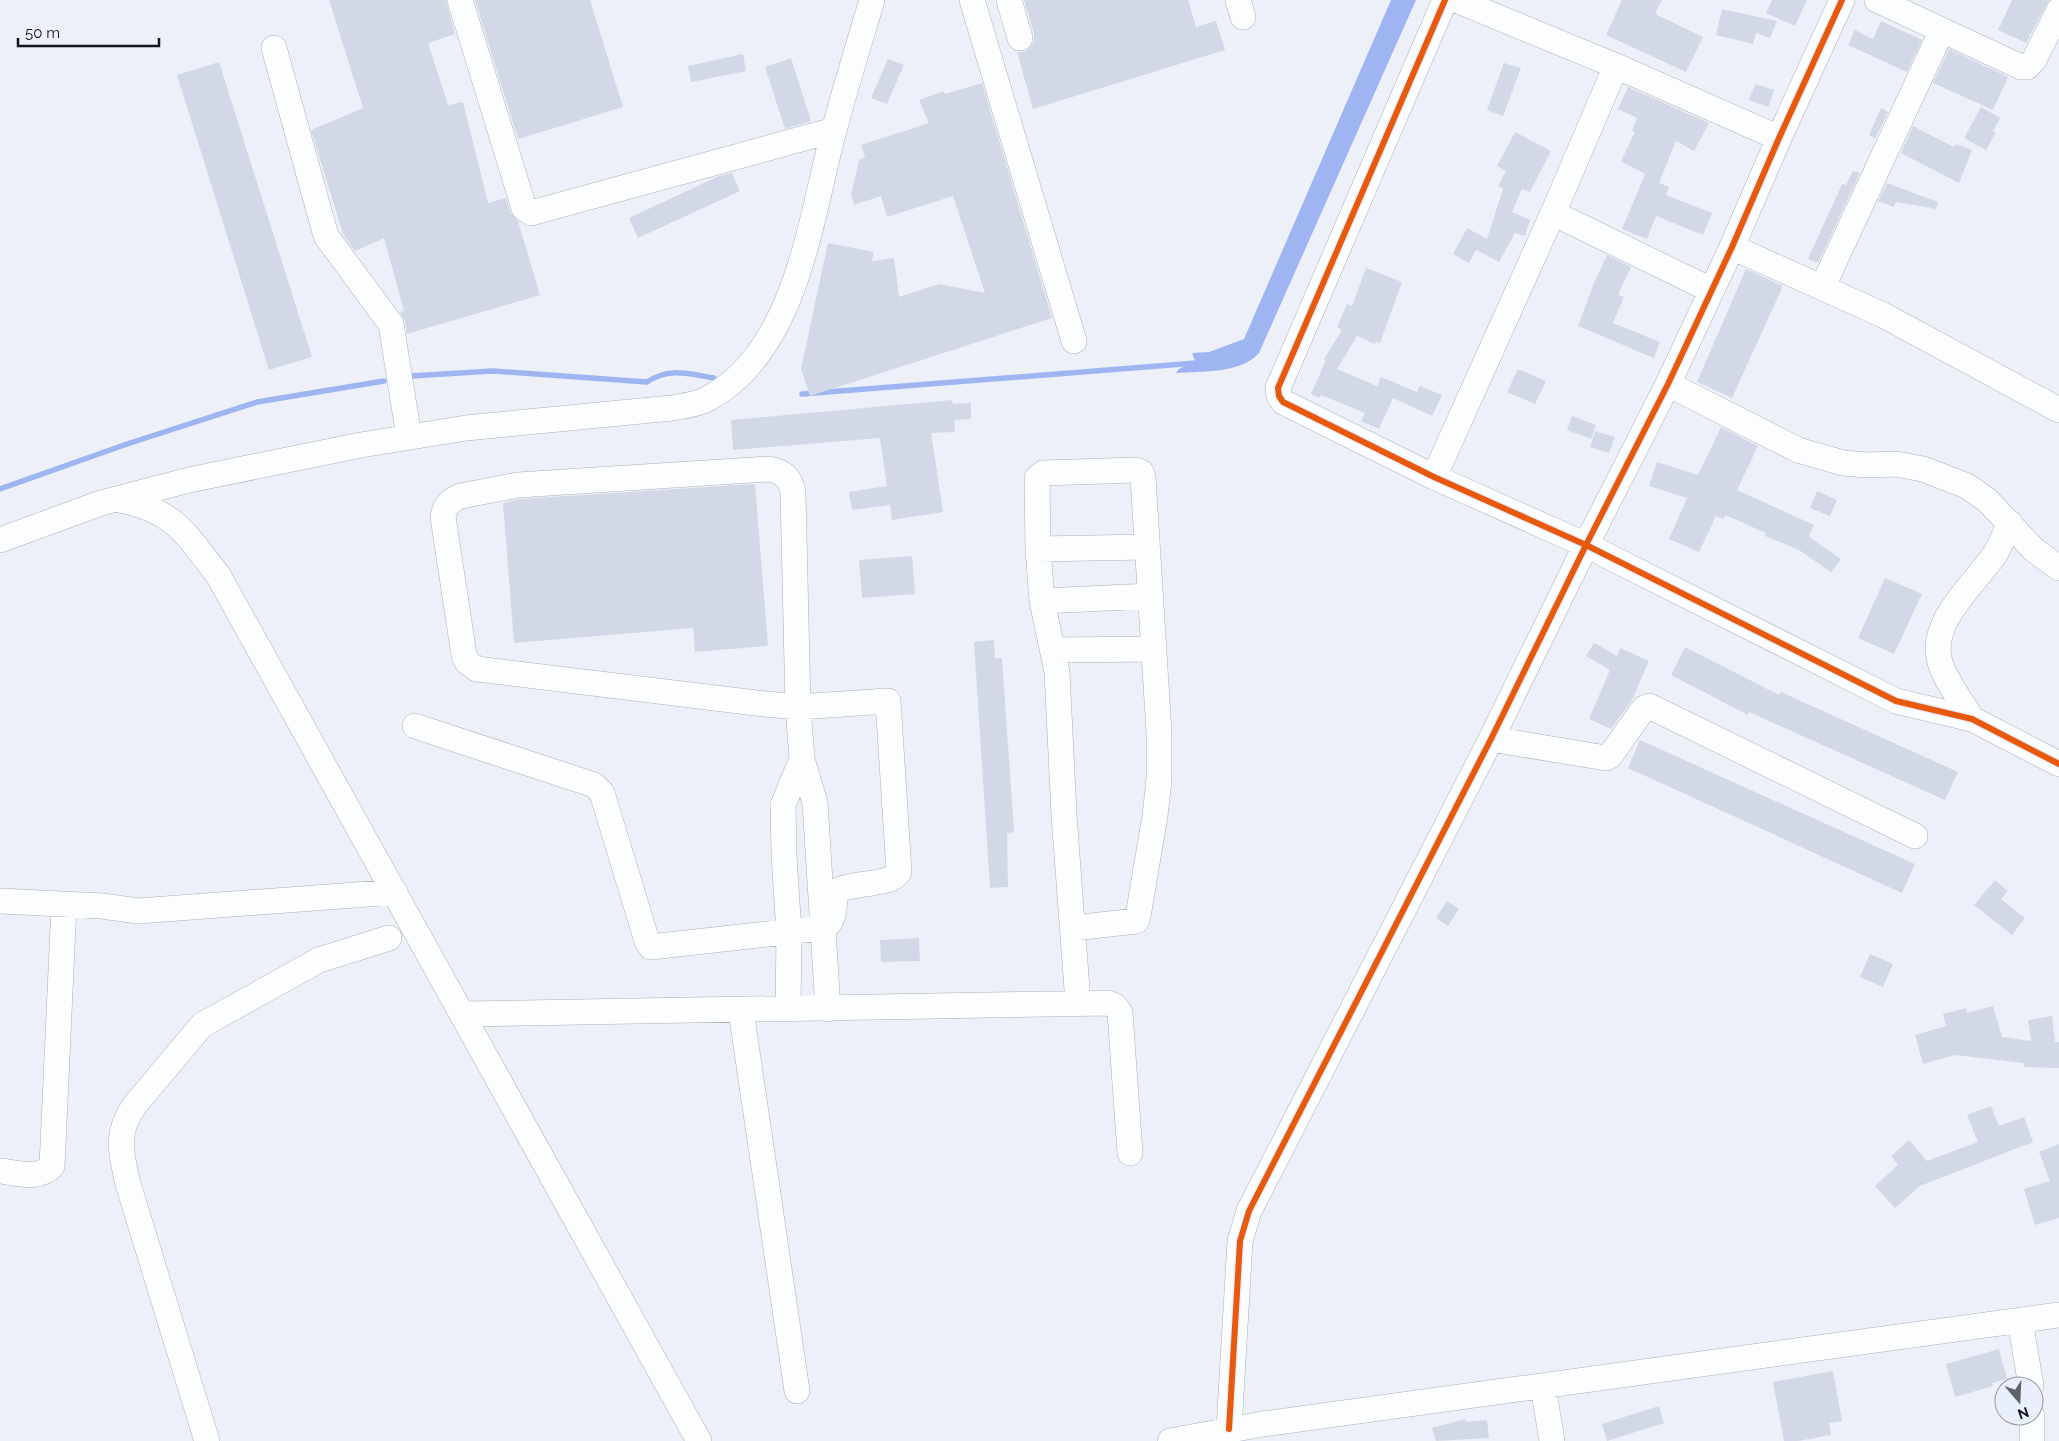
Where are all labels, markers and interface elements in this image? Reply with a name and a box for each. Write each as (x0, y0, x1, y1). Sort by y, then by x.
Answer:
scale bar (18, 15, 159, 47)
text: 50 m (25, 24, 60, 42)
north arrow (1994, 1376, 2044, 1426)
text: N (2016, 1404, 2031, 1423)

